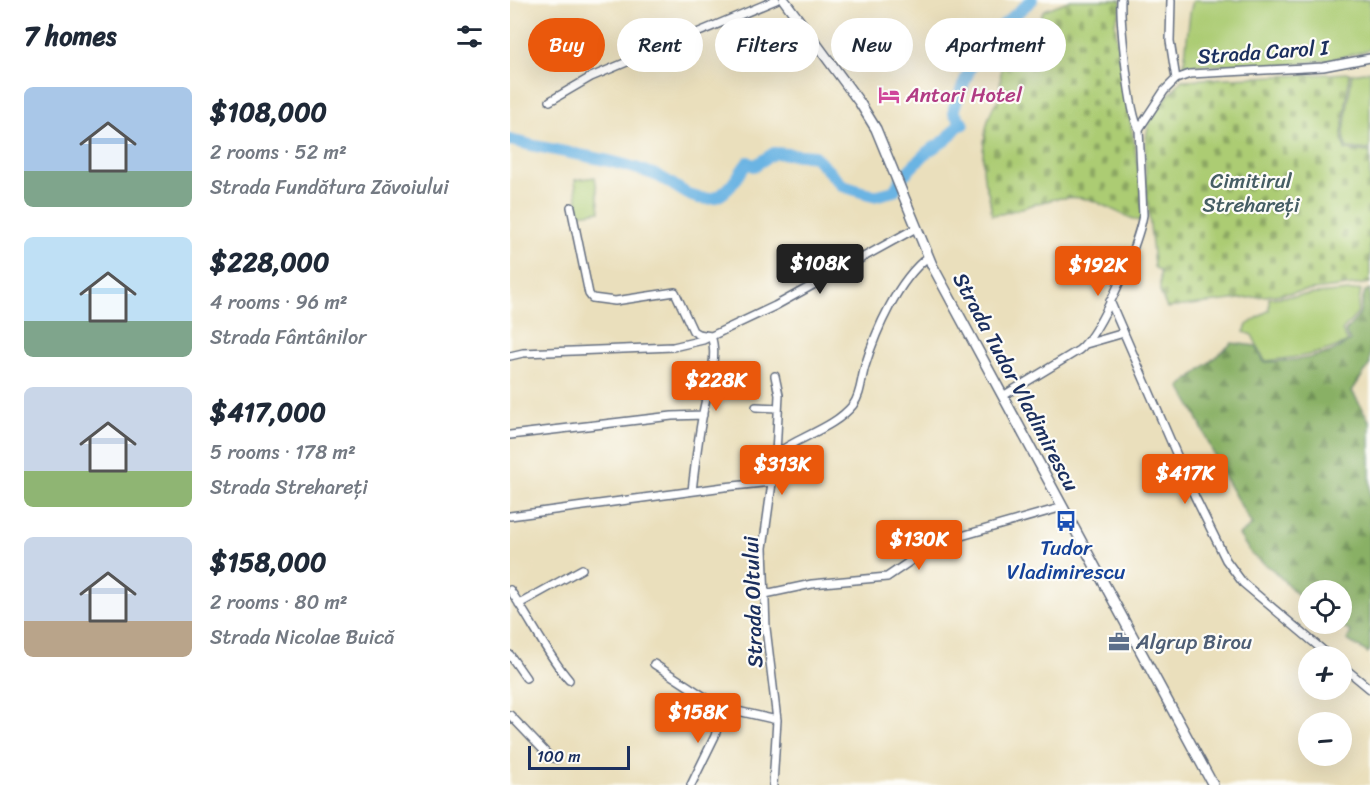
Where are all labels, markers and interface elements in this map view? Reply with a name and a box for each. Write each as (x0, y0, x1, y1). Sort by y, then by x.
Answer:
text: 7 homes (24, 13, 116, 59)
chip: Buy (528, 18, 605, 72)
chip: Rent (617, 18, 703, 72)
chip: Filters (715, 18, 819, 72)
chip: New (831, 18, 913, 72)
chip: Apartment (925, 18, 1066, 72)
icon: filters (453, 20, 486, 53)
street label: Strada Carol I (1196, 28, 1331, 76)
place label: Antari Hotel (905, 76, 1023, 114)
hotel icon: Antari Hotel (877, 83, 901, 107)
text: $108,000 (210, 89, 327, 135)
icon: home (72, 111, 144, 183)
text: 2 rooms · 52 m² (210, 135, 347, 170)
park label: Cimitirul Strehareți (1202, 162, 1301, 224)
text: Strada Fundătura Zăvoiului (210, 170, 449, 205)
text: $228,000 (210, 239, 329, 285)
pin: $108K (778, 244, 862, 295)
text: $108K (791, 246, 849, 281)
pin: $192K (1056, 246, 1140, 297)
text: $192K (1069, 248, 1127, 283)
icon: home (72, 261, 144, 333)
street label: Strada Tudor Vladimirescu (942, 265, 1090, 499)
text: 4 rooms · 96 m² (210, 285, 348, 320)
text: Strada Fântânilor (210, 320, 366, 355)
pin: $228K (674, 361, 758, 412)
text: $228K (686, 363, 746, 398)
text: $417,000 (210, 389, 326, 435)
icon: home (72, 411, 144, 483)
text: 5 rooms · 178 m² (210, 435, 356, 470)
pin: $313K (740, 445, 824, 496)
text: $313K (754, 447, 810, 482)
pin: $417K (1143, 454, 1227, 505)
text: $417K (1156, 456, 1214, 491)
text: Strada Strehareți (210, 470, 368, 505)
bus stop icon: Tudor Vladimirescu (1054, 509, 1078, 533)
pin: $130K (877, 520, 961, 571)
text: $130K (890, 522, 948, 557)
place label: Tudor Vladimirescu (1007, 529, 1126, 591)
street label: Strada Oltului (732, 534, 774, 668)
text: $158,000 (210, 539, 327, 585)
icon: home (72, 561, 144, 633)
map controls (1298, 580, 1352, 766)
button: locate (1298, 580, 1352, 634)
text: 2 rooms · 80 m² (210, 585, 348, 620)
text: Strada Nicolae Buică (210, 620, 394, 655)
place label: Algrup Birou (1135, 623, 1253, 661)
office icon: Algrup Birou (1107, 630, 1131, 654)
button: + (1298, 646, 1352, 700)
pin: $158K (656, 693, 740, 744)
text: $158K (669, 695, 727, 730)
button: − (1298, 712, 1352, 766)
text: 100 m (537, 742, 581, 771)
scale bar (528, 743, 630, 770)

